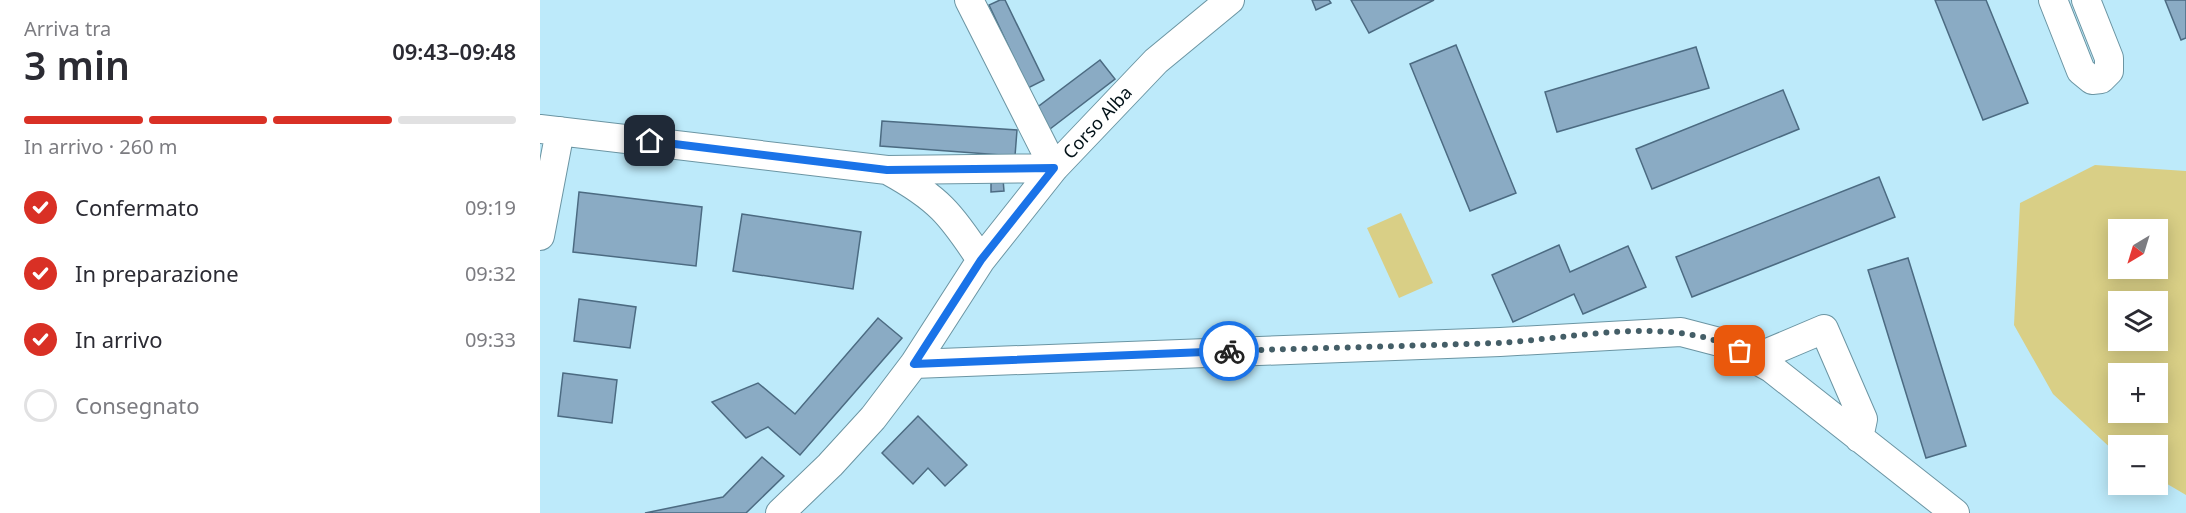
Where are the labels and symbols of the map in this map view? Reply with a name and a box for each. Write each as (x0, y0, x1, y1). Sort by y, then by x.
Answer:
street label: Corso Alba (1057, 80, 1137, 164)
pin (624, 115, 675, 166)
north arrow (2108, 219, 2168, 279)
courier (1199, 321, 1259, 381)
pin (1714, 325, 1765, 376)

